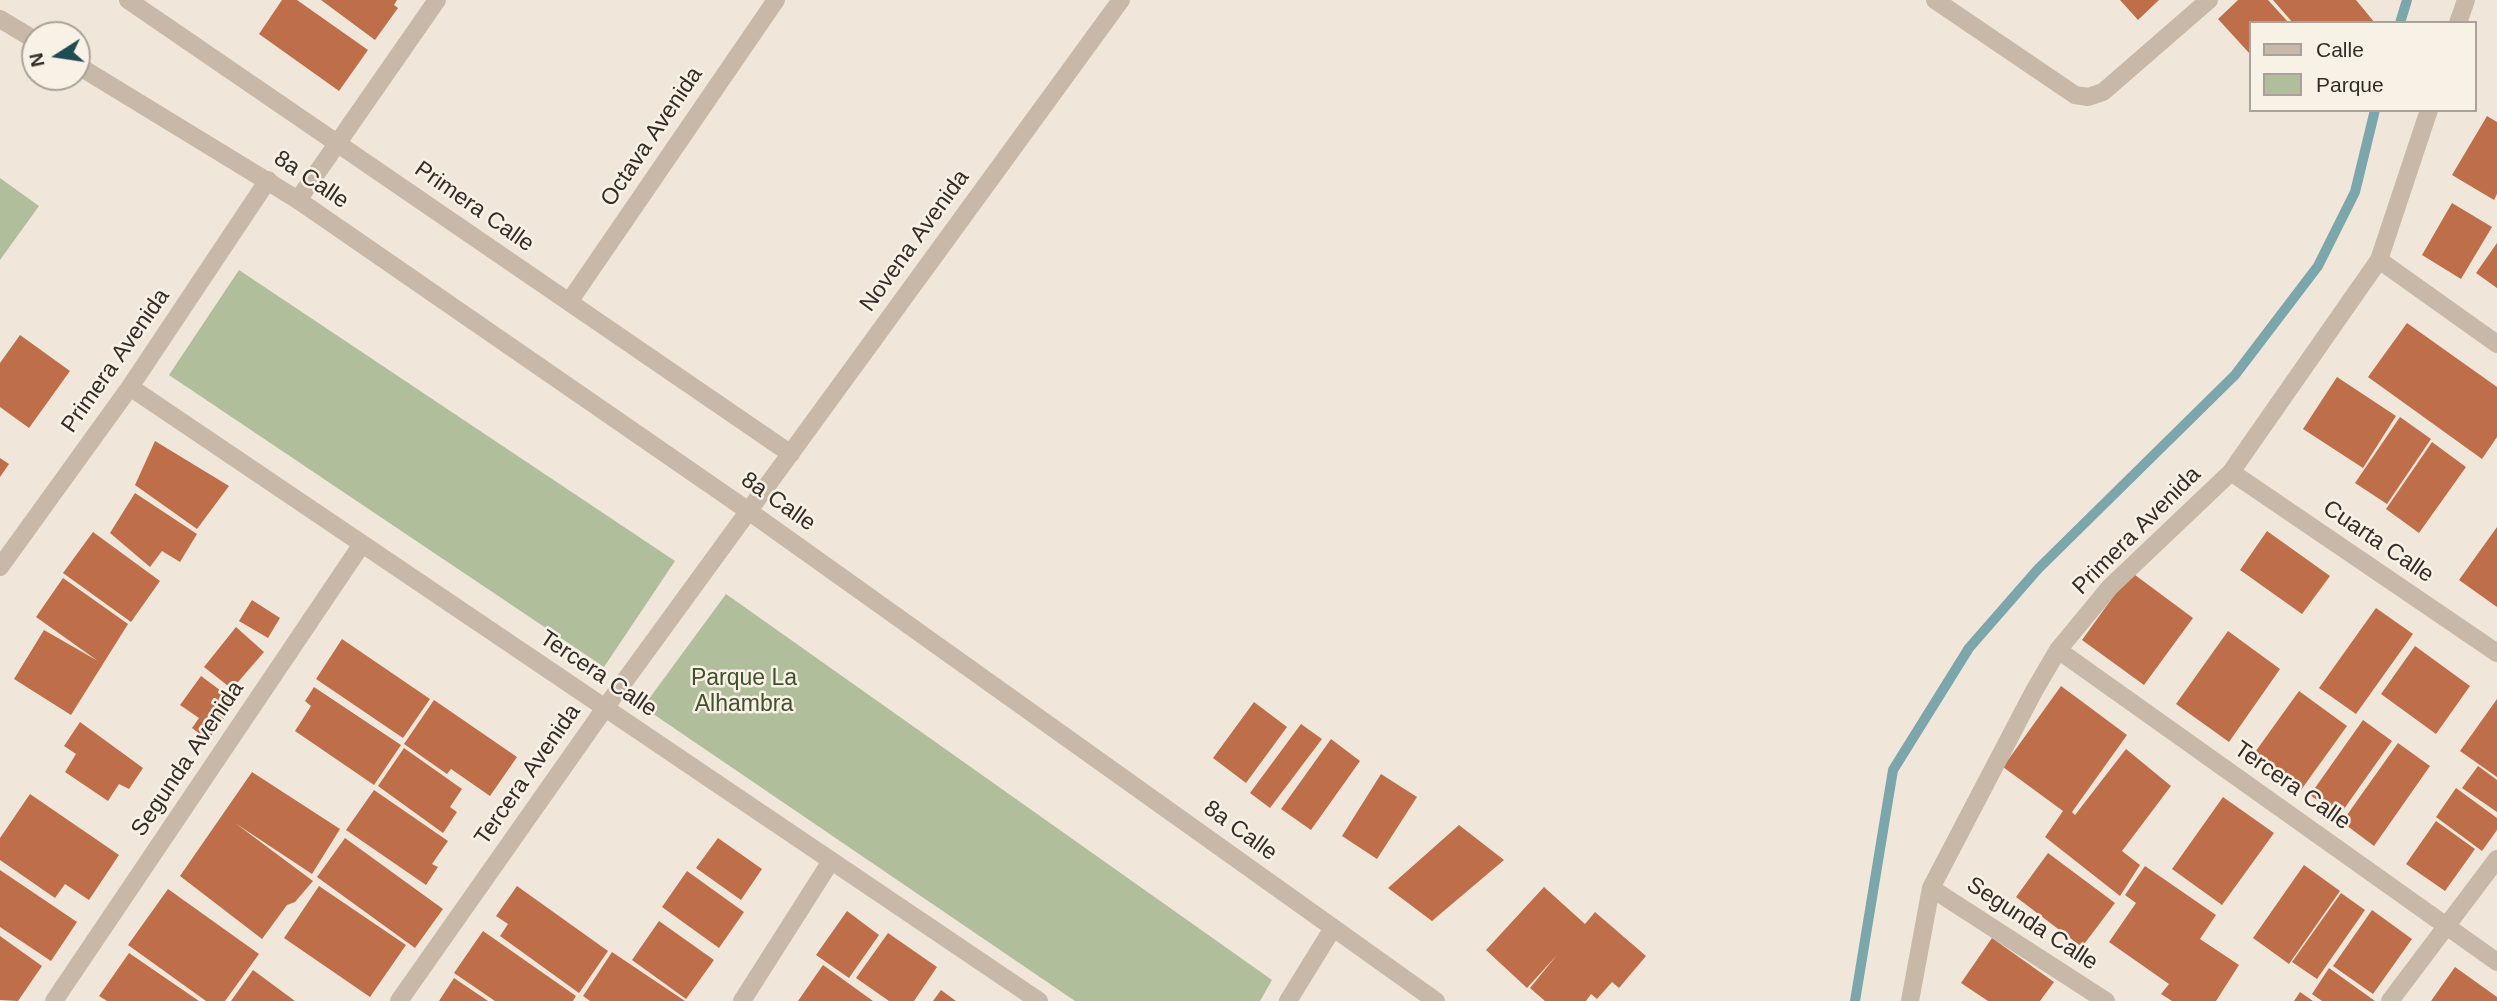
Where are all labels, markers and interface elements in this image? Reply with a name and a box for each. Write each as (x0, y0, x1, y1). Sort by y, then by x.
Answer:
north arrow (21, 21, 91, 91)
legend (2248, 21, 2476, 112)
text: Calle (2316, 38, 2364, 61)
text: N (25, 51, 49, 69)
street label: Octava Avenida (595, 62, 709, 212)
text: Parque (2316, 73, 2384, 96)
street label: 8a Calle (268, 145, 354, 215)
street label: Primera Calle (409, 156, 539, 258)
street label: Novena Avenida (854, 165, 976, 317)
street label: Primera Avenida (56, 284, 176, 438)
street label: Primera Avenida (2067, 461, 2207, 601)
street label: 8a Calle (736, 466, 820, 538)
street label: Cuarta Calle (2317, 495, 2439, 589)
street label: Tercera Calle (534, 625, 662, 723)
park label: Parque La Alhambra (691, 665, 797, 719)
street label: Segunda Avenida (126, 676, 250, 842)
street label: Tercera Avenida (469, 699, 587, 851)
street label: Tercera Calle (2229, 736, 2355, 836)
street label: 8a Calle (1198, 795, 1282, 867)
street label: Segunda Calle (1961, 871, 2103, 977)

